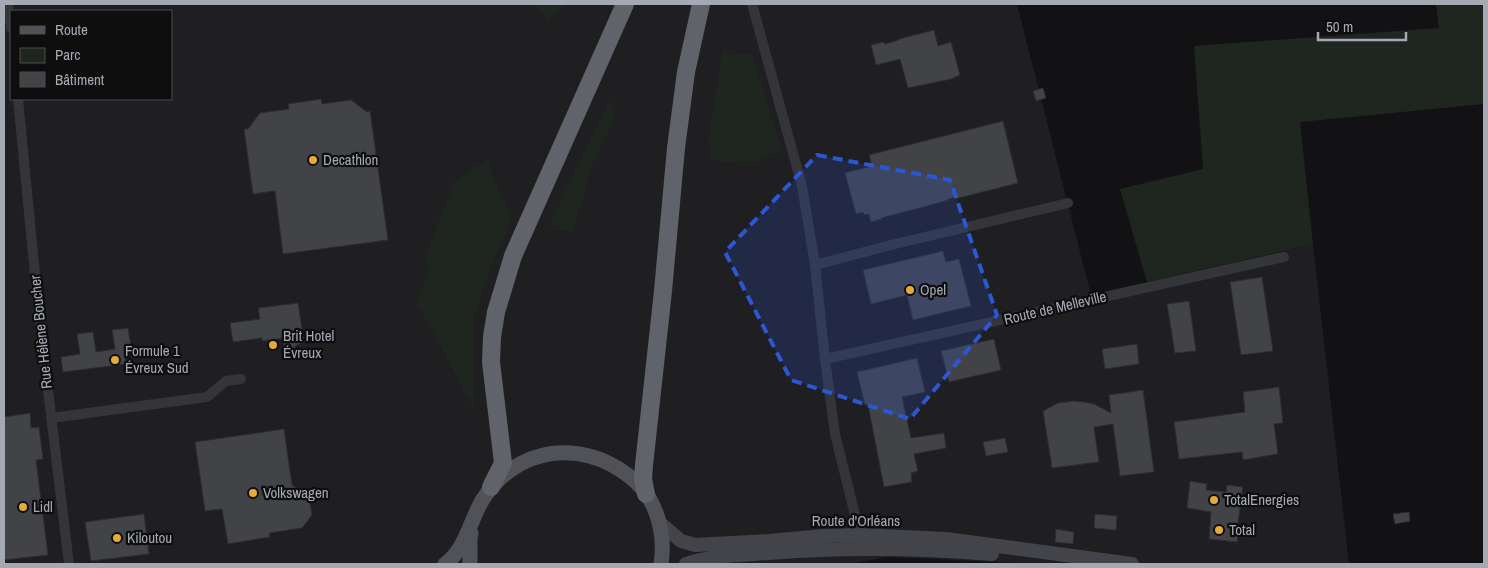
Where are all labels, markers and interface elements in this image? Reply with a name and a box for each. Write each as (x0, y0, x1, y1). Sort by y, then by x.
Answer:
legend (10, 10, 172, 100)
scale bar (1318, 10, 1406, 42)
text: 50 m (1326, 16, 1353, 37)
text: Route (55, 19, 88, 40)
text: Parc (55, 44, 80, 65)
text: Bâtiment (55, 69, 105, 90)
place label: Decathlon (323, 149, 378, 170)
marker: Decathlon (307, 154, 319, 166)
street label: Rue Hélène Boucher (24, 274, 57, 390)
place label: Opel (920, 279, 946, 300)
marker: Opel (904, 284, 916, 296)
street label: Route de Melleville (1002, 285, 1108, 330)
place label: Brit Hotel Évreux (283, 325, 334, 363)
marker: Brit Hotel Évreux (267, 339, 279, 351)
place label: Formule 1 Évreux Sud (125, 340, 189, 378)
marker: Formule 1 Évreux Sud (109, 354, 121, 366)
place label: Volkswagen (263, 482, 329, 503)
marker: Volkswagen (247, 487, 259, 499)
place label: TotalEnergies (1224, 489, 1299, 510)
marker: TotalEnergies (1208, 494, 1220, 506)
place label: Lidl (33, 496, 53, 517)
marker: Lidl (17, 501, 29, 513)
street label: Route d'Orléans (812, 510, 900, 531)
place label: Total (1229, 519, 1255, 540)
marker: Total (1213, 524, 1225, 536)
place label: Kiloutou (127, 527, 172, 548)
marker: Kiloutou (111, 532, 123, 544)

